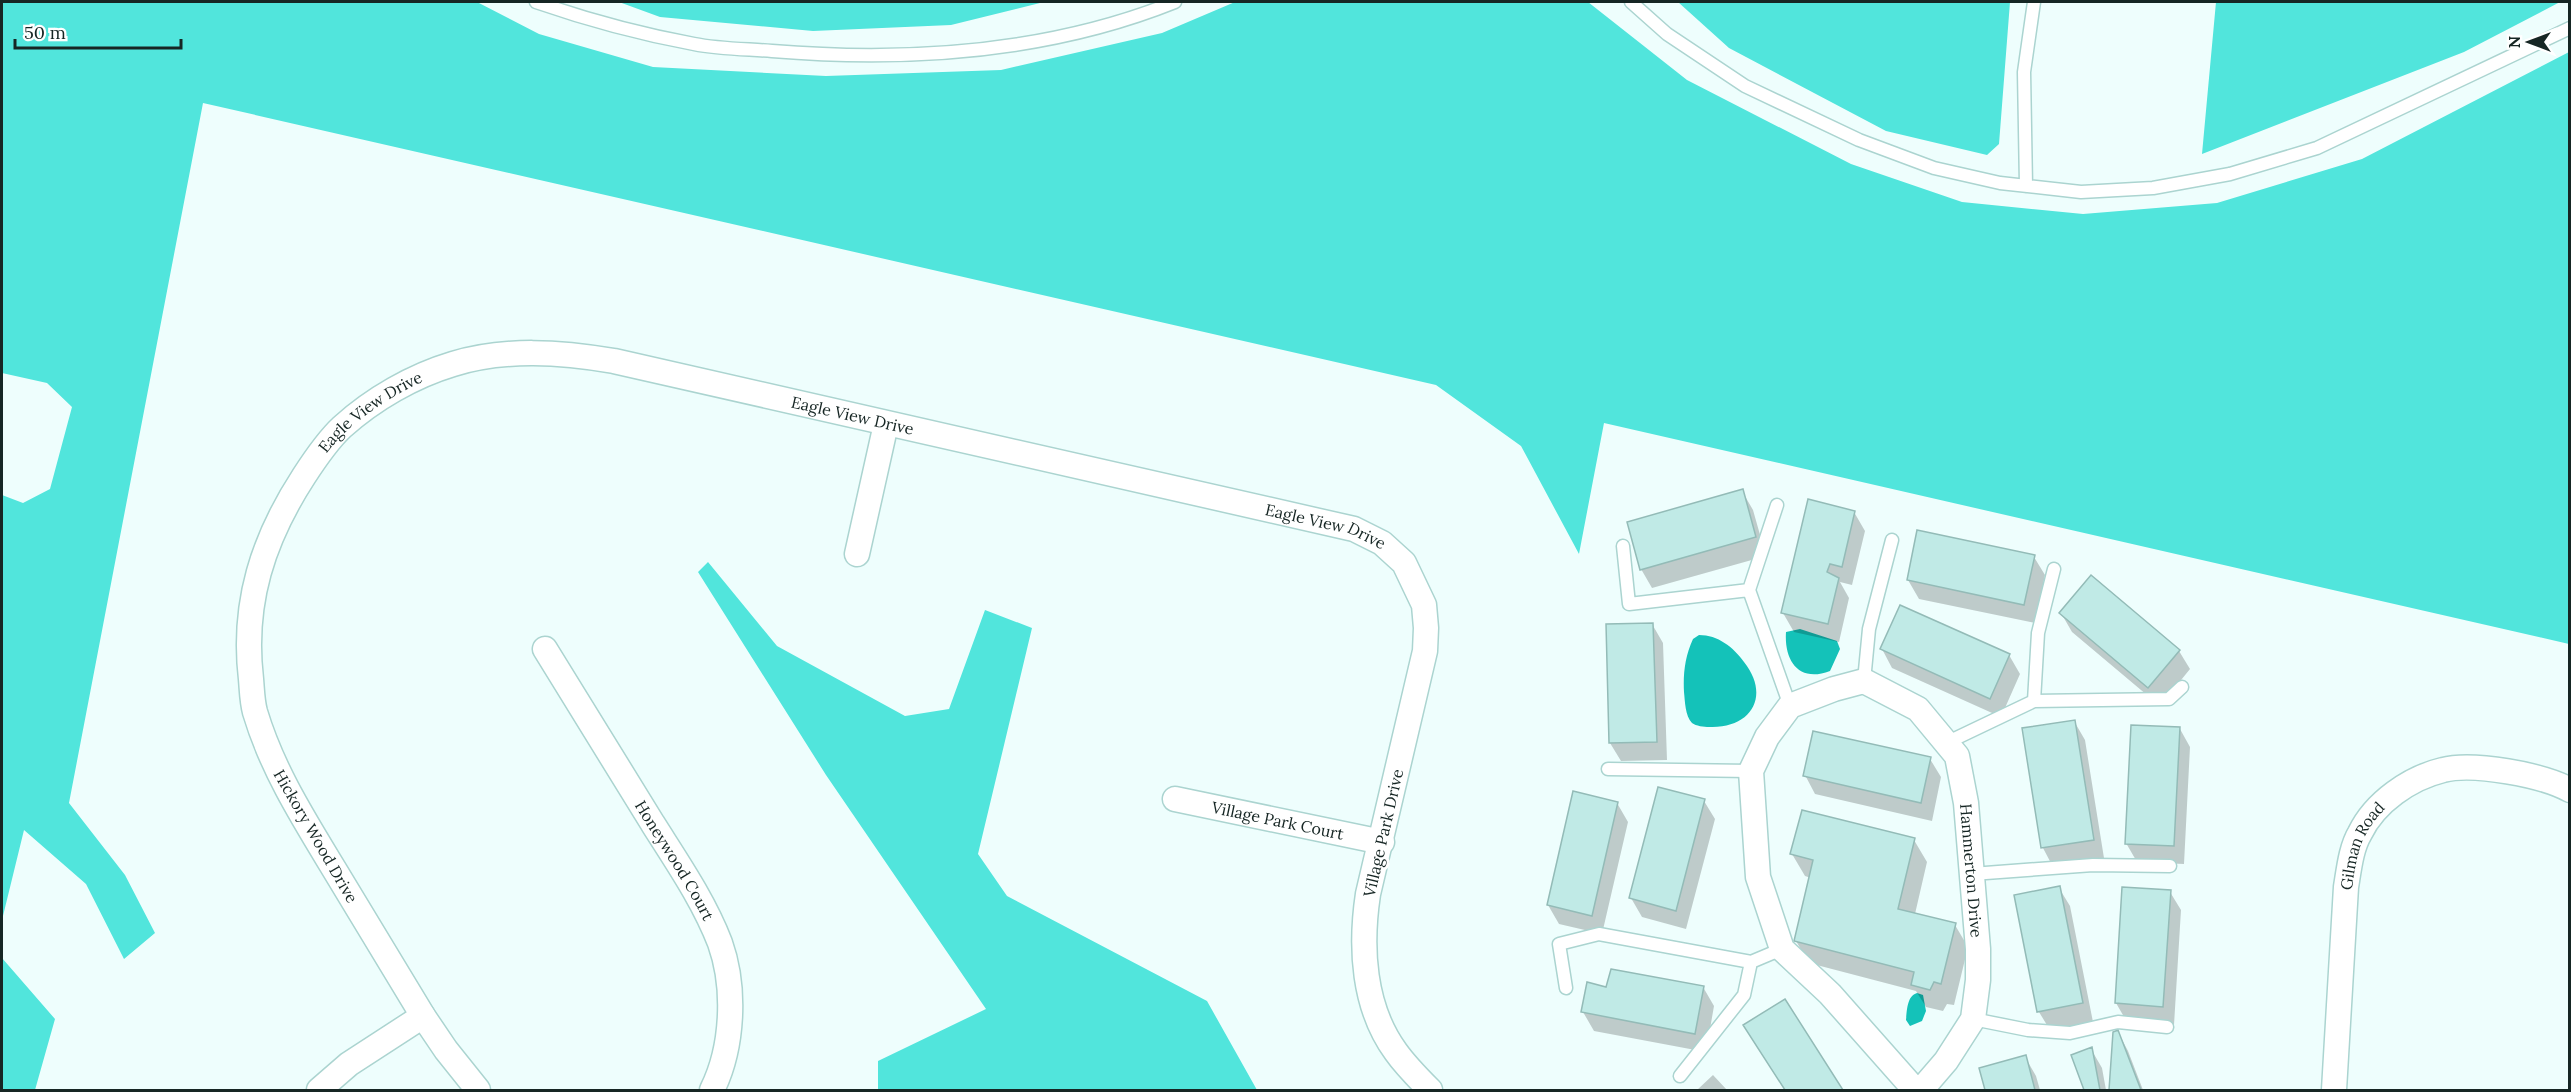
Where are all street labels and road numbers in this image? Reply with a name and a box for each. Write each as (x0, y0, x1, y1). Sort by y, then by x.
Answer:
street label: Eagle View Drive (314, 367, 425, 456)
street label: Eagle View Drive (789, 392, 916, 439)
street label: Eagle View Drive (1263, 499, 1390, 553)
street label: Hickory Wood Drive (270, 766, 363, 907)
street label: Village Park Drive (1358, 767, 1408, 900)
street label: Honeywood Court (631, 797, 719, 924)
street label: Village Park Court (1209, 797, 1346, 844)
street label: Gilman Road (2336, 797, 2389, 891)
street label: Hammerton Drive (1956, 803, 1987, 939)

